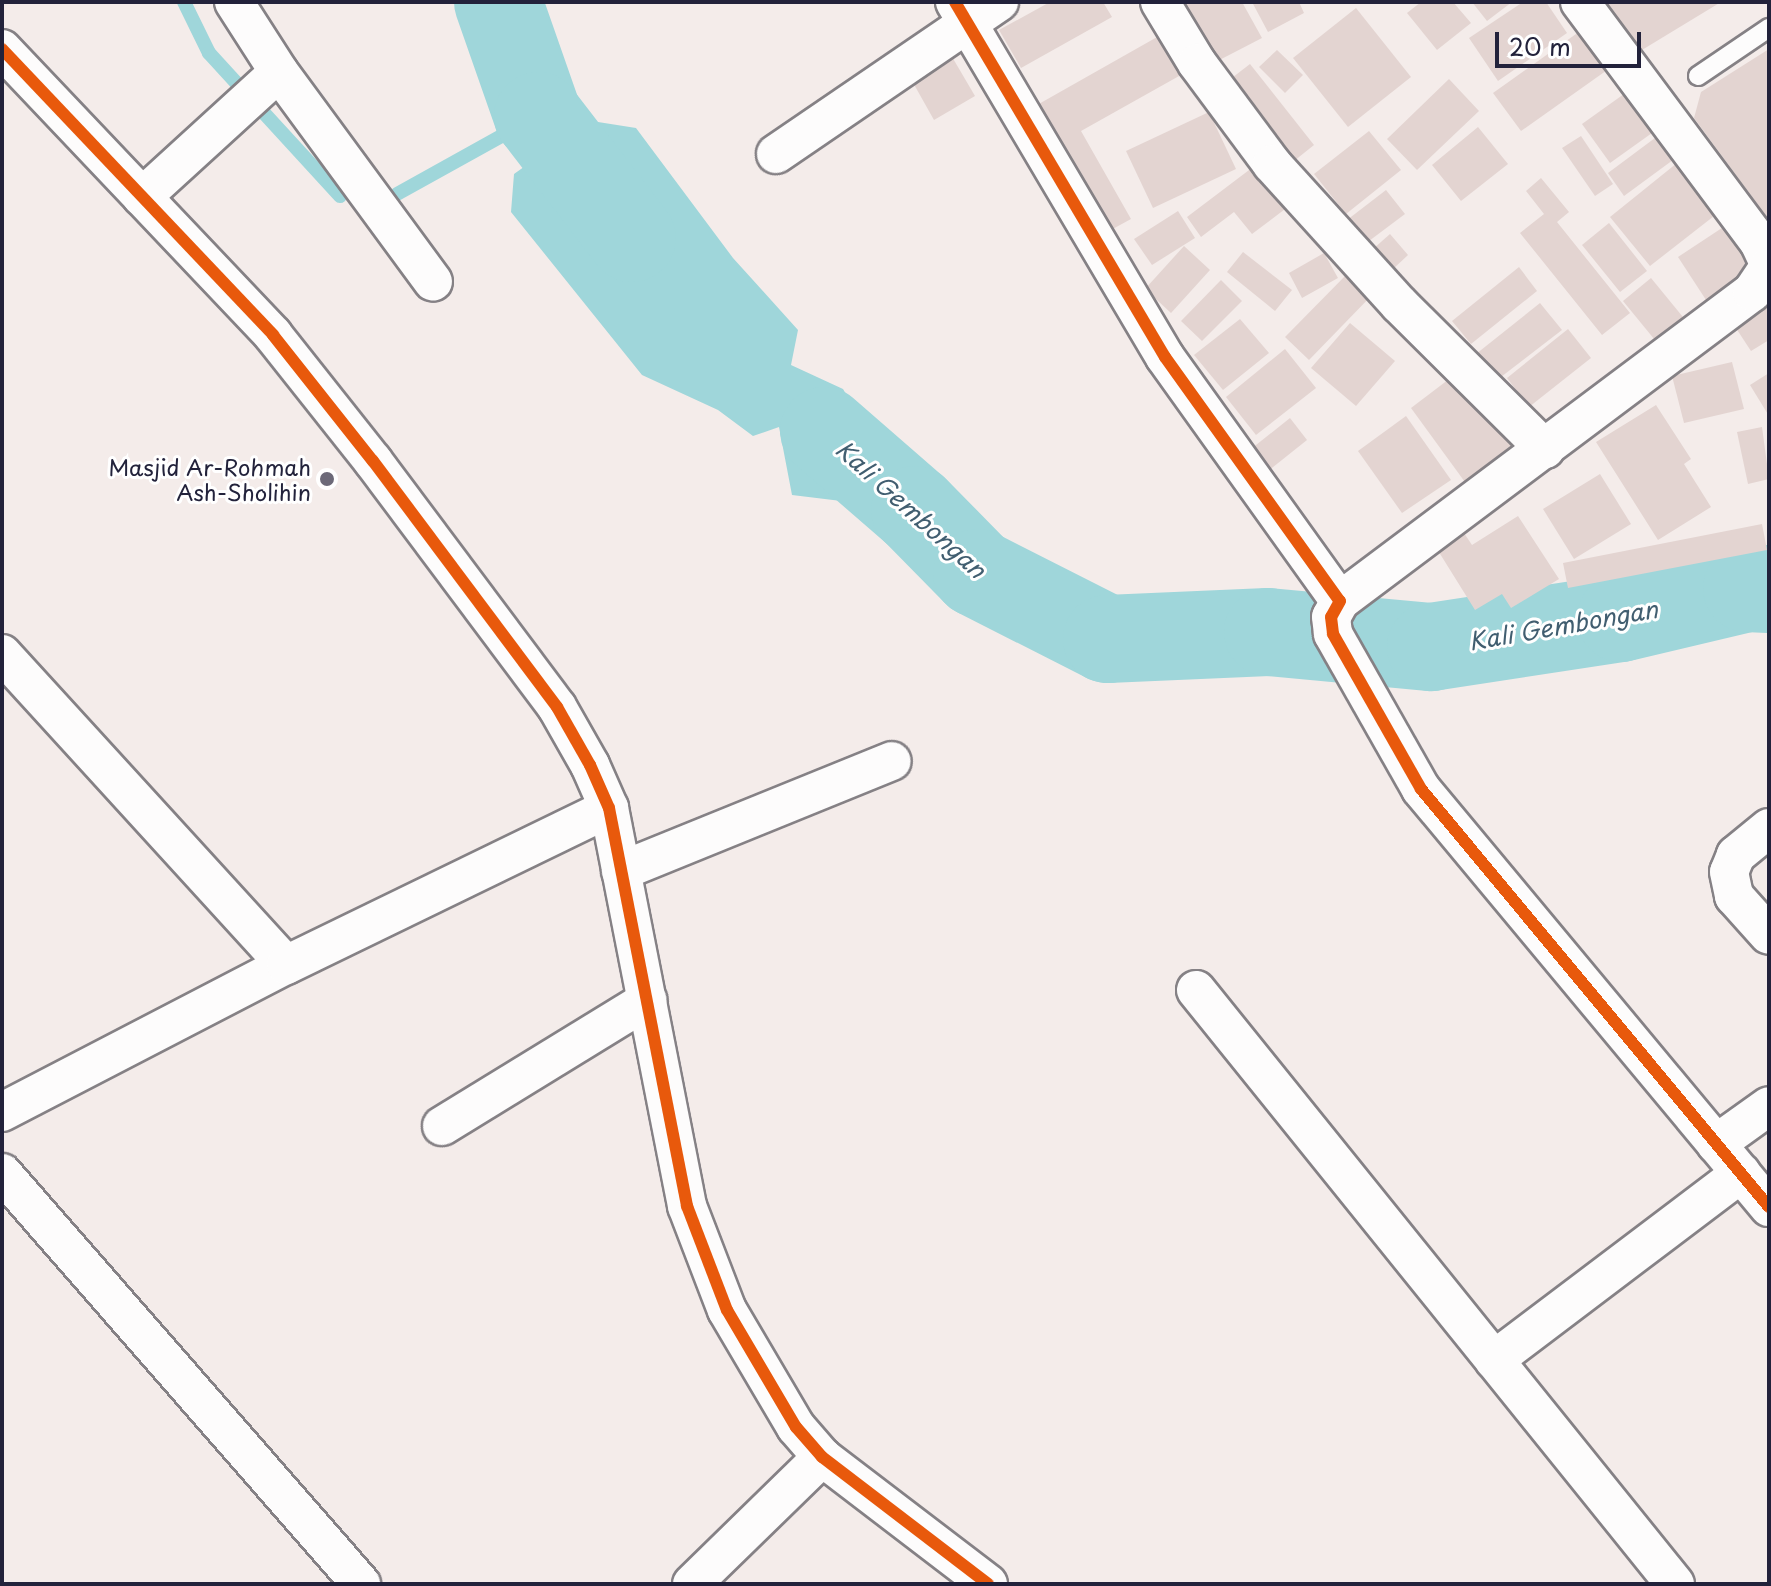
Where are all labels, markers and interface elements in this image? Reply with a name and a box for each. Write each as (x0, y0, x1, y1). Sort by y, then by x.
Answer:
scale bar (1499, 16, 1645, 66)
text: 20 m (1509, 28, 1571, 64)
water label: Kali Gembongan (830, 434, 992, 584)
place label: Masjid Ar-Rohmah Ash-Sholihin (109, 453, 311, 504)
marker: Masjid Ar-Rohmah Ash-Sholihin (318, 470, 336, 488)
water label: Kali Gembongan (1466, 594, 1660, 656)

